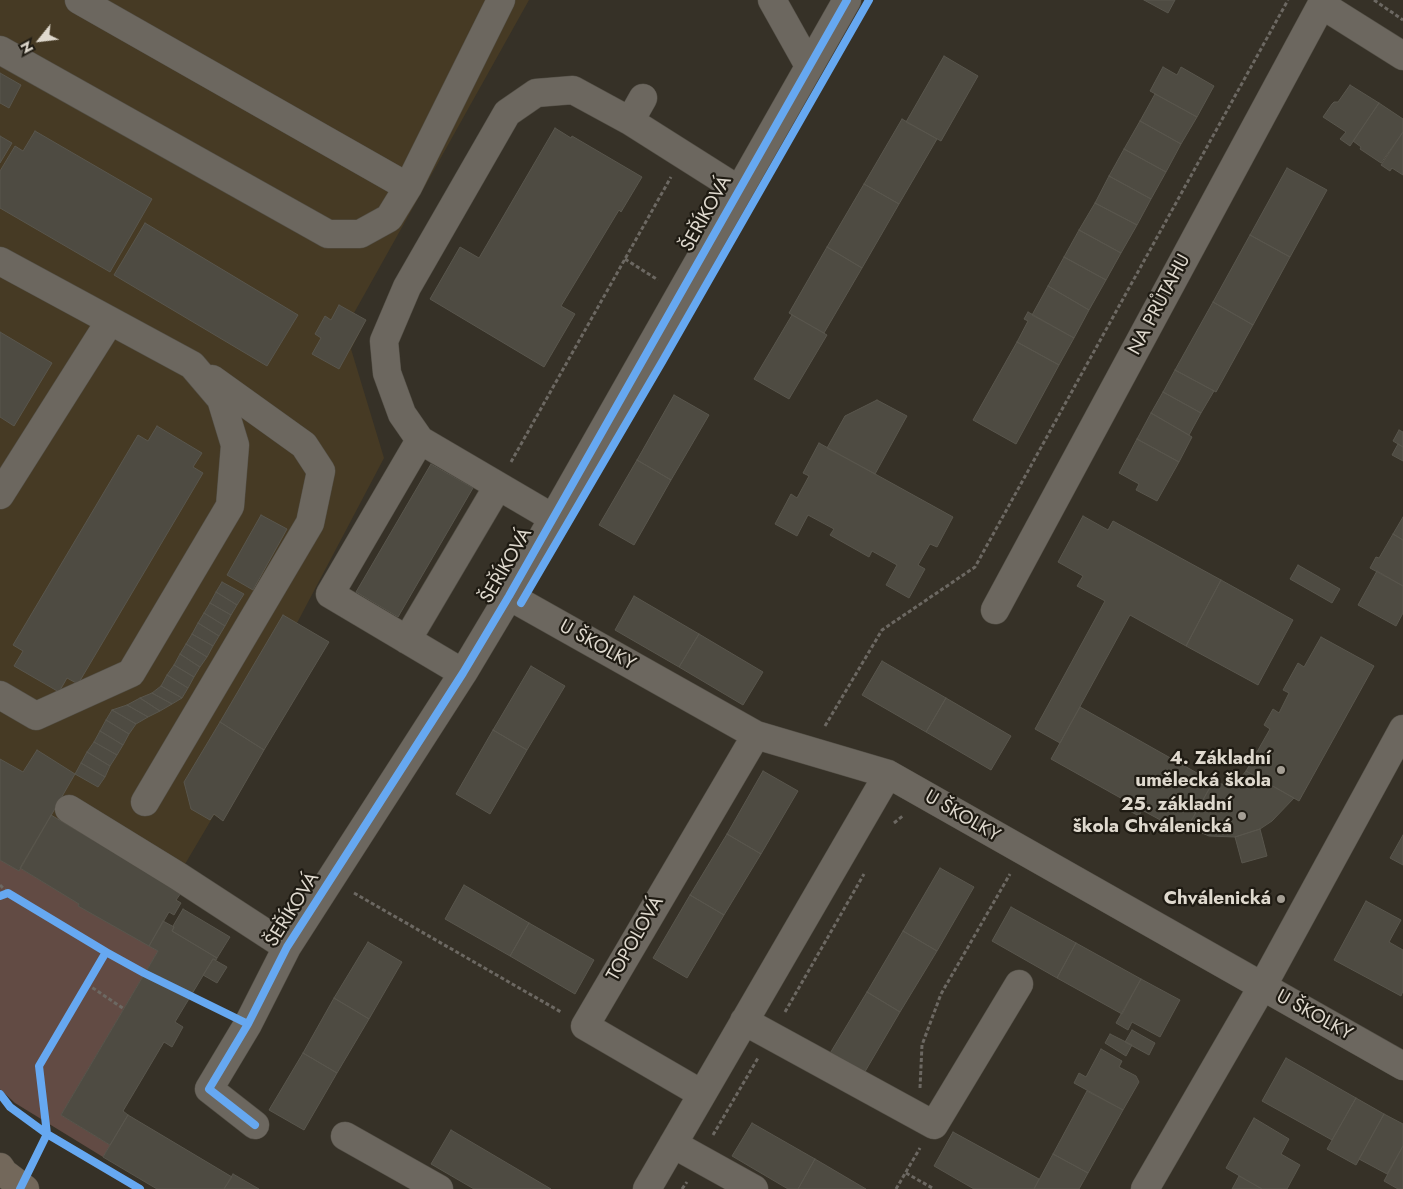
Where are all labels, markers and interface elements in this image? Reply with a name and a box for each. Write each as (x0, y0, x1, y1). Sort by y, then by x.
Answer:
north arrow (15, 15, 65, 65)
text: N (15, 38, 38, 57)
street label: ŠEŘÍKOVÁ (677, 172, 737, 256)
street label: NA PRŮTAHU (1124, 251, 1196, 359)
street label: ŠEŘÍKOVÁ (476, 524, 538, 608)
street label: U ŠKOLKY (555, 616, 639, 676)
place label: 4. Základní umělecká škola (1135, 748, 1271, 792)
marker: 4. Základní umělecká škola (1275, 764, 1287, 776)
street label: U ŠKOLKY (920, 786, 1004, 848)
place label: 25. základní škola Chválenická (1073, 794, 1232, 838)
marker: 25. základní škola Chválenická (1236, 810, 1248, 822)
street label: ŠEŘÍKOVÁ (261, 869, 325, 951)
place label: Chválenická (1164, 888, 1271, 910)
street label: TOPOLOVÁ (603, 893, 669, 985)
marker: Chválenická (1275, 893, 1287, 905)
street label: U ŠKOLKY (1272, 986, 1356, 1046)

